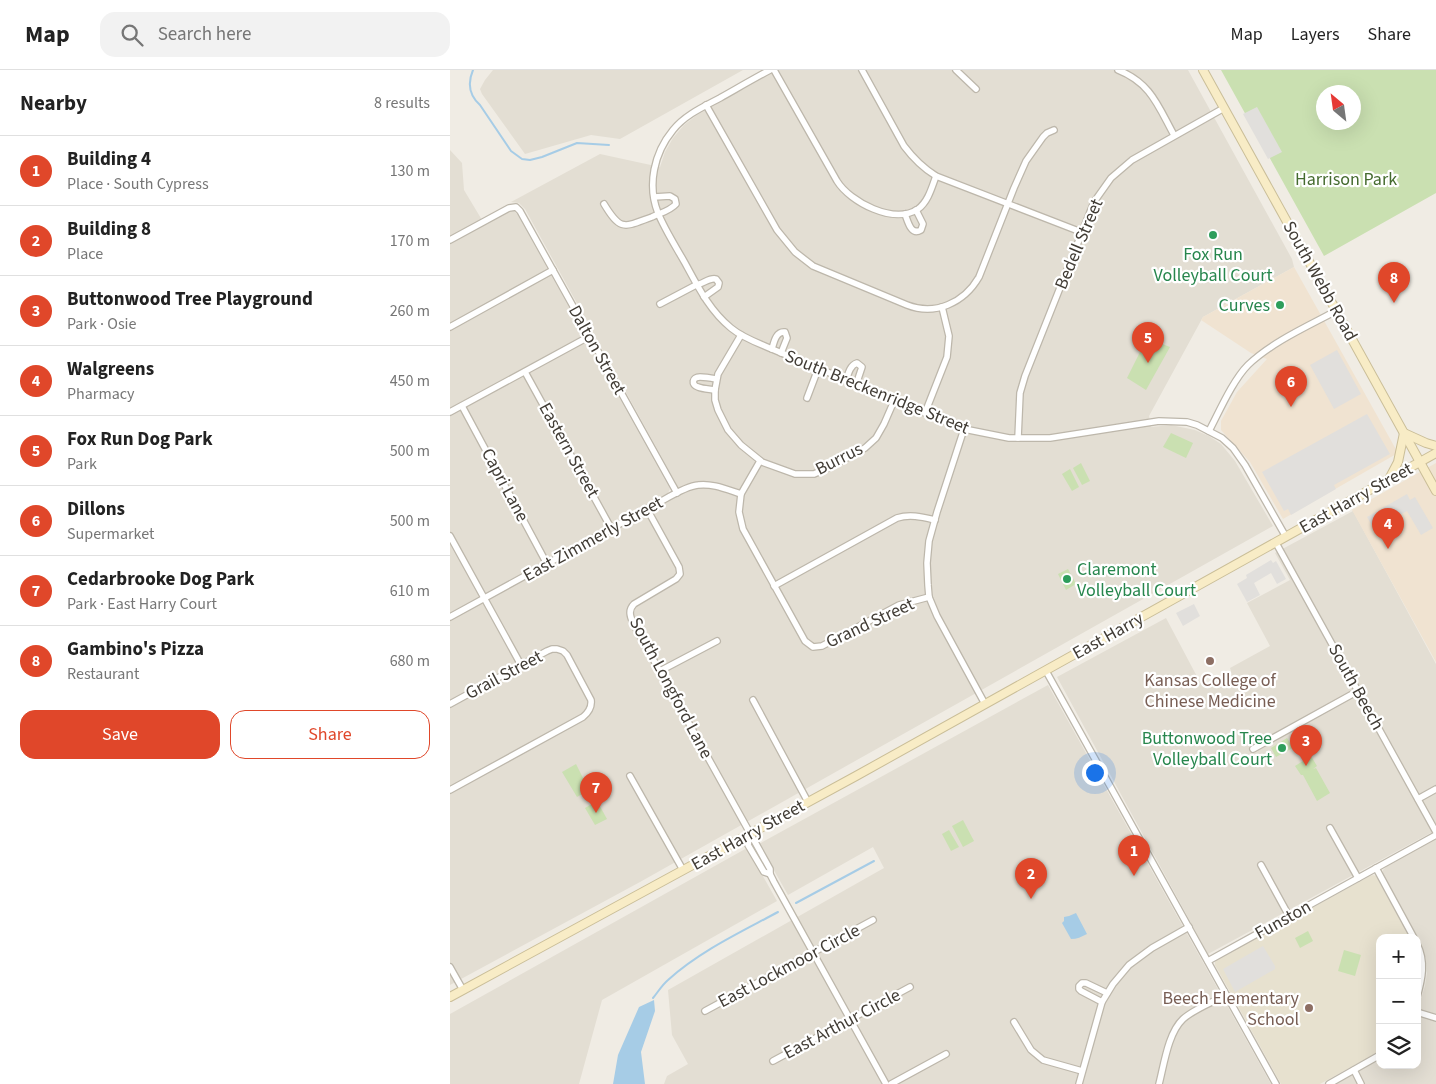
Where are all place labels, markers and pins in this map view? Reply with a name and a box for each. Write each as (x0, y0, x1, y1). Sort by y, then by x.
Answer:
marker: Fox Run Volleyball Court (1207, 229, 1219, 241)
place label: Fox Run Volleyball Court (1153, 242, 1273, 288)
pin: 8 (1378, 262, 1410, 303)
place label: Curves (1219, 293, 1270, 318)
marker: Curves (1274, 299, 1286, 311)
pin: 5 (1132, 322, 1164, 363)
pin: 6 (1275, 366, 1307, 407)
pin: 4 (1372, 508, 1404, 549)
place label: Claremont Volleyball Court (1077, 557, 1196, 603)
marker: Claremont Volleyball Court (1061, 573, 1073, 585)
marker: Kansas College of Chinese Medicine (1204, 655, 1216, 667)
place label: Kansas College of Chinese Medicine (1144, 668, 1276, 714)
pin: 3 (1290, 725, 1322, 766)
place label: Buttonwood Tree Volleyball Court (1142, 726, 1272, 772)
marker: Buttonwood Tree Volleyball Court (1276, 742, 1288, 754)
pin: 7 (580, 772, 612, 813)
pin: 1 (1118, 835, 1150, 876)
pin: 2 (1015, 858, 1047, 899)
place label: Beech Elementary School (1162, 986, 1300, 1032)
marker: Beech Elementary School (1303, 1002, 1315, 1014)

